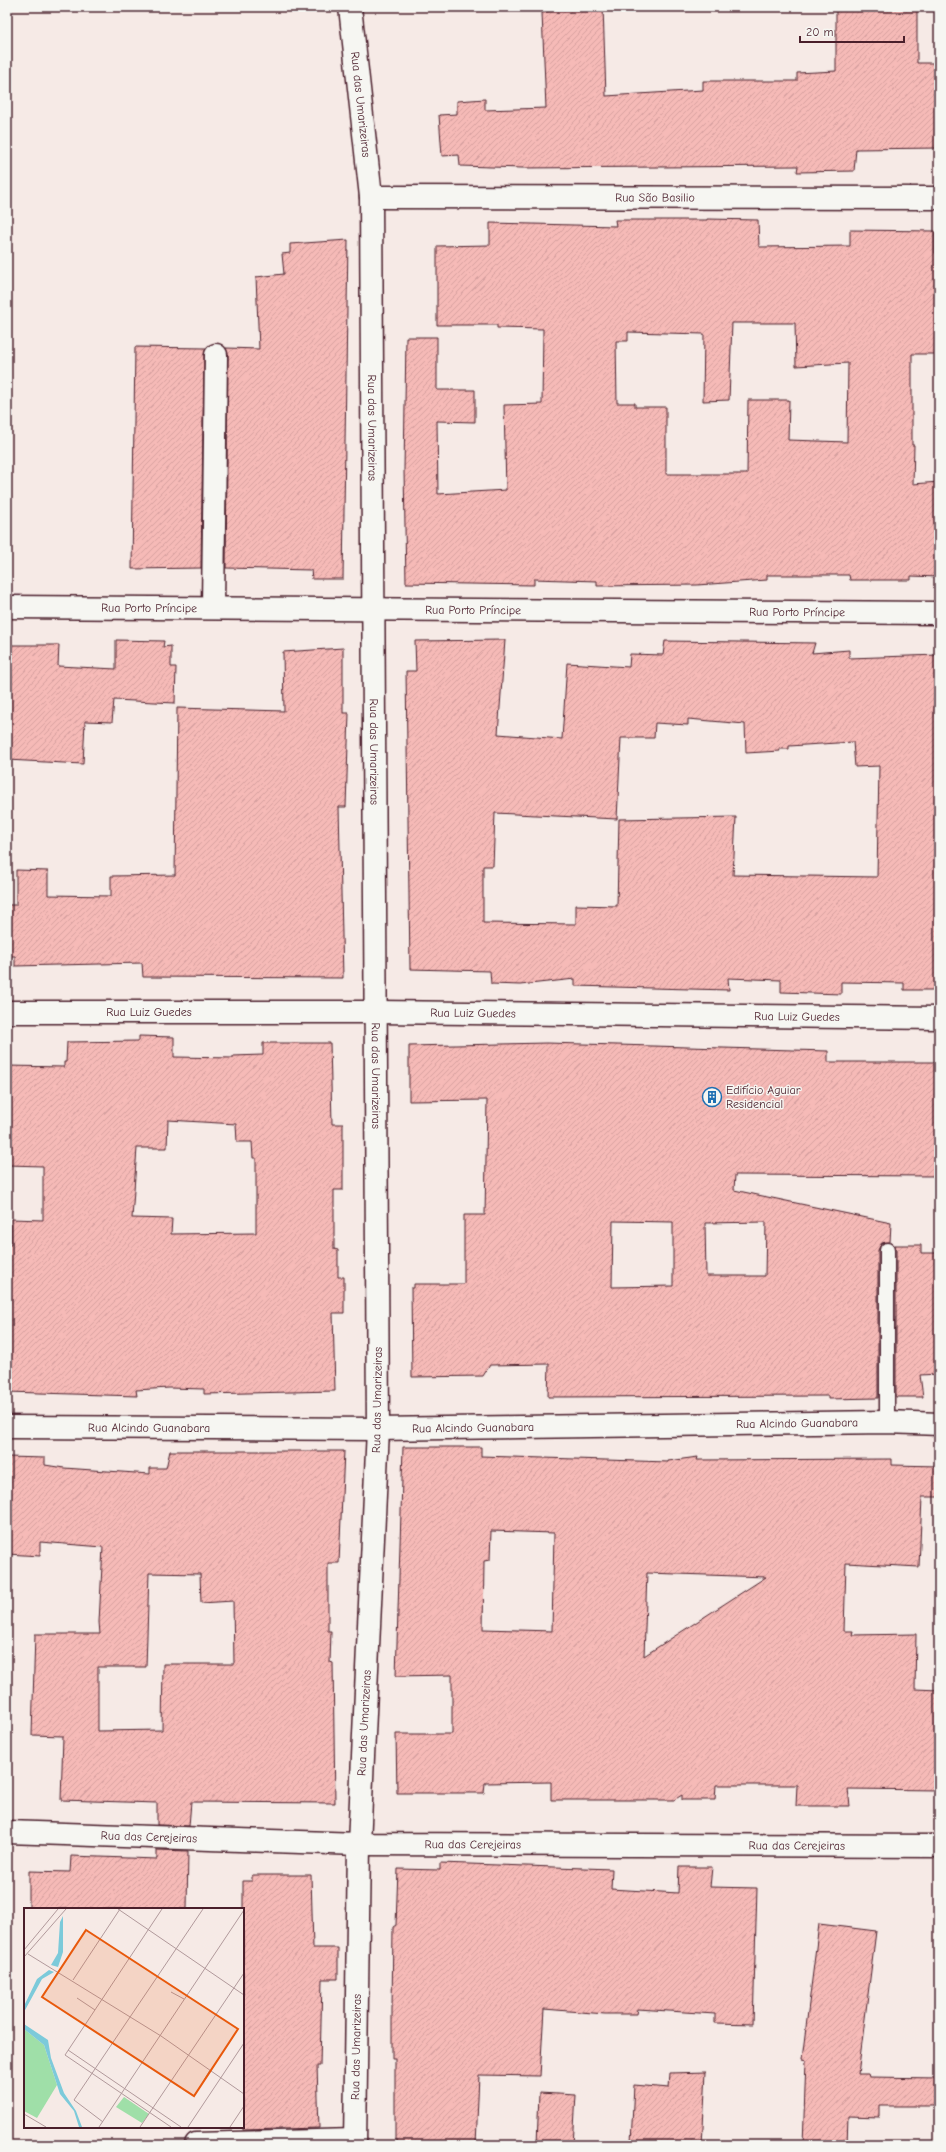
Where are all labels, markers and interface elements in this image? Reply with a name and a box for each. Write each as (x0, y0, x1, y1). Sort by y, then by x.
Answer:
scale bar (800, 18, 904, 44)
text: 20 m (806, 25, 834, 39)
street label: Rua das Umarizeiras (348, 51, 374, 158)
street label: Rua São Basilio (615, 190, 695, 205)
street label: Rua das Umarizeiras (365, 375, 380, 481)
street label: Rua Porto Príncipe (101, 601, 197, 615)
street label: Rua Porto Príncipe (425, 603, 521, 617)
street label: Rua Porto Príncipe (749, 605, 845, 619)
street label: Rua das Umarizeiras (367, 699, 381, 805)
street label: Rua Luiz Guedes (106, 1005, 192, 1019)
street label: Rua Luiz Guedes (430, 1006, 516, 1020)
street label: Rua Luiz Guedes (754, 1009, 840, 1024)
street label: Rua das Umarizeiras (369, 1023, 383, 1129)
place label: Edifício Aguiar Residencial (726, 1083, 801, 1111)
building icon: Edifício Aguiar Residencial (701, 1086, 723, 1108)
street label: Rua das Umarizeiras (369, 1347, 385, 1453)
street label: Rua Alcindo Guanabara (736, 1415, 858, 1431)
street label: Rua Alcindo Guanabara (88, 1420, 210, 1435)
street label: Rua Alcindo Guanabara (412, 1420, 534, 1436)
street label: Rua das Umarizeiras (354, 1670, 374, 1776)
street label: Rua das Cerejeiras (101, 1828, 197, 1845)
street label: Rua das Cerejeiras (425, 1837, 521, 1852)
street label: Rua das Cerejeiras (749, 1838, 845, 1853)
inset map (24, 1908, 244, 2128)
street label: Rua das Umarizeiras (348, 1994, 364, 2100)

